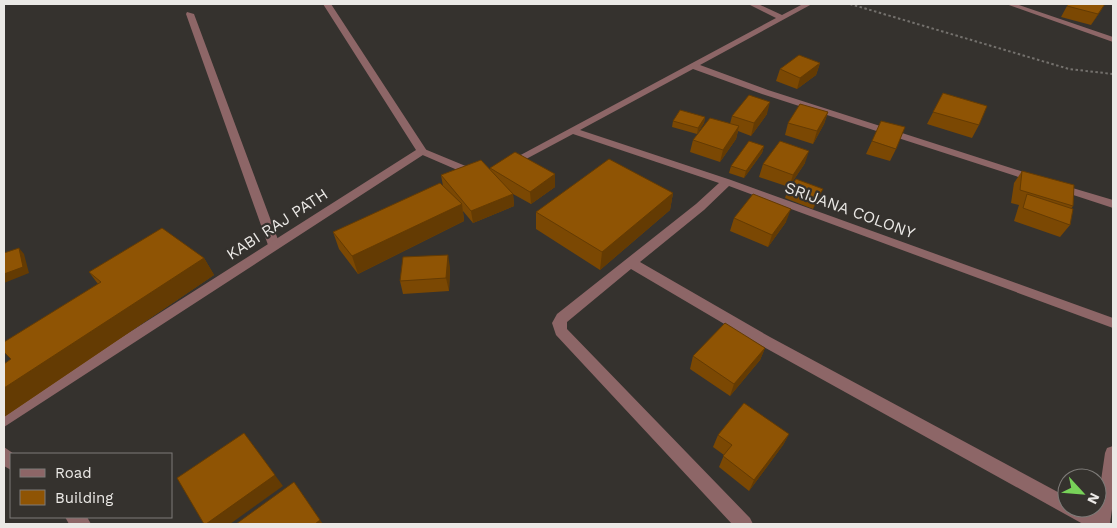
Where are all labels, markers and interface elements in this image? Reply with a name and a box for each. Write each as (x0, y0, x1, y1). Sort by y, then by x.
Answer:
street label: SRIJANA COLONY (782, 178, 918, 242)
street label: KABI RAJ PATH (223, 184, 331, 264)
legend (10, 453, 172, 518)
text: Road (55, 464, 92, 482)
north arrow (1057, 468, 1107, 518)
text: Building (55, 489, 113, 507)
text: N (1084, 491, 1103, 507)

